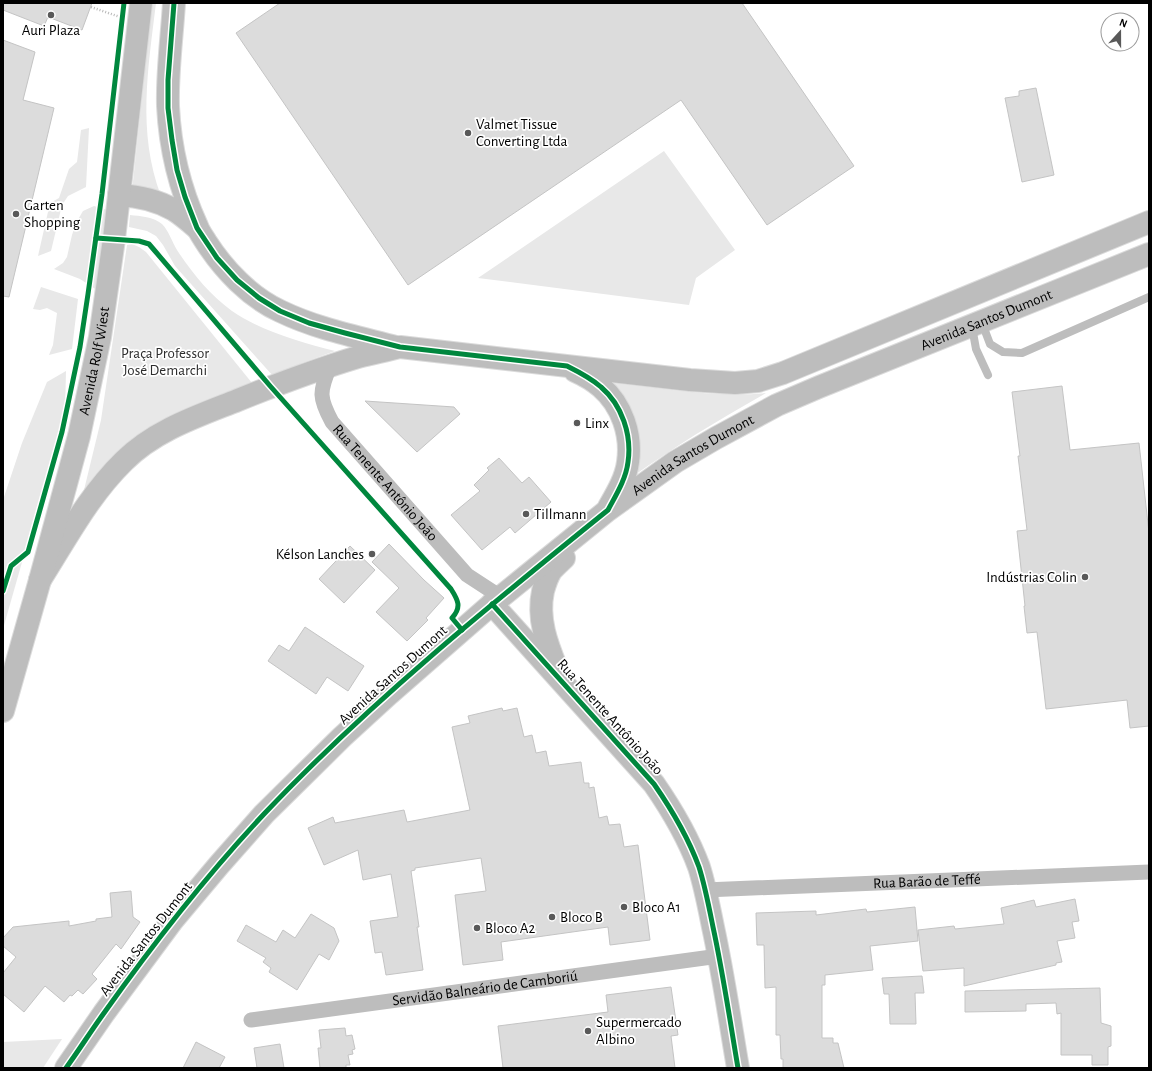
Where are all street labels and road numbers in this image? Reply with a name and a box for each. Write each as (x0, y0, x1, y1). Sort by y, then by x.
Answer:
street label: Avenida Santos Dumont (918, 286, 1054, 353)
street label: Avenida Rolf Wiest (76, 305, 112, 416)
street label: Avenida Santos Dumont (629, 412, 756, 498)
street label: Rua Tenente Antônio João (330, 421, 441, 544)
street label: Avenida Santos Dumont (336, 622, 450, 727)
street label: Rua Tenente Antônio João (554, 656, 666, 778)
street label: Rua Barão de Teffé (873, 871, 981, 891)
street label: Avenida Santos Dumont (97, 879, 195, 999)
street label: Servidão Balneário de Camboriú (391, 968, 579, 1008)

